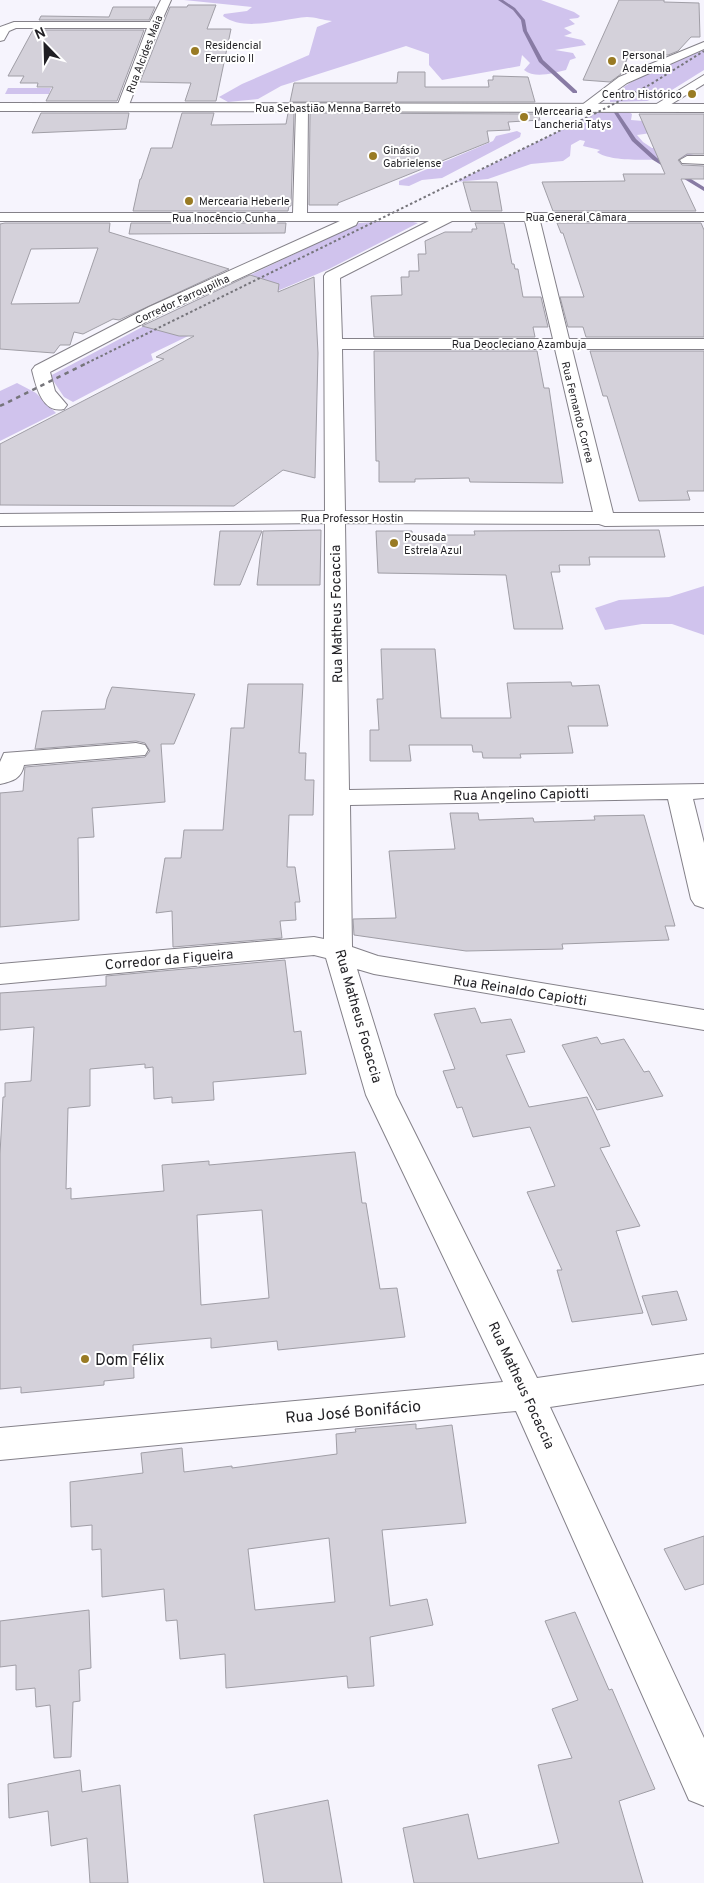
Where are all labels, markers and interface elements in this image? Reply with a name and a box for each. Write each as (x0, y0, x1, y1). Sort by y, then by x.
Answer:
street label: Rua Alcides Maia (124, 13, 166, 95)
north arrow (20, 20, 70, 70)
text: N (33, 25, 48, 44)
place label: Residencial Ferrucio II (205, 39, 261, 66)
marker: Residencial Ferrucio II (189, 45, 201, 57)
place label: Personal Academia (622, 49, 671, 76)
marker: Personal Academia (606, 55, 618, 67)
place label: Centro Histórico (602, 88, 682, 102)
marker: Centro Histórico (686, 88, 698, 100)
street label: Rua Sebastião Menna Barreto (255, 102, 401, 116)
place label: Mercearia e Lancheria Tatys (534, 105, 611, 132)
marker: Mercearia e Lancheria Tatys (518, 111, 530, 123)
place label: Ginásio Gabrielense (383, 144, 442, 171)
marker: Ginásio Gabrielense (367, 150, 379, 162)
marker: Mercearia Heberle (183, 195, 195, 207)
place label: Mercearia Heberle (199, 195, 290, 209)
street label: Rua General Câmara (525, 211, 627, 225)
street label: Rua Inocêncio Cunha (172, 212, 276, 226)
street label: Corredor Farroupilha (133, 272, 232, 328)
street label: Rua Deocleciano Azambuja (452, 338, 587, 352)
street label: Rua Fernando Correa (558, 360, 596, 465)
street label: Rua Professor Hostin (301, 512, 403, 526)
place label: Pousada Estrela Azul (404, 531, 462, 558)
marker: Pousada Estrela Azul (388, 537, 400, 549)
street label: Rua Matheus Focaccia (328, 545, 347, 683)
street label: Rua Angelino Capiotti (453, 786, 589, 805)
street label: Corredor da Figueira (104, 946, 234, 975)
street label: Rua Matheus Focaccia (330, 948, 385, 1085)
street label: Rua Reinaldo Capiotti (452, 973, 588, 1010)
street label: Rua Matheus Focaccia (484, 1319, 558, 1452)
place label: Dom Félix (95, 1351, 165, 1371)
marker: Dom Félix (79, 1353, 91, 1365)
street label: Rua José Bonifácio (284, 1397, 422, 1429)

